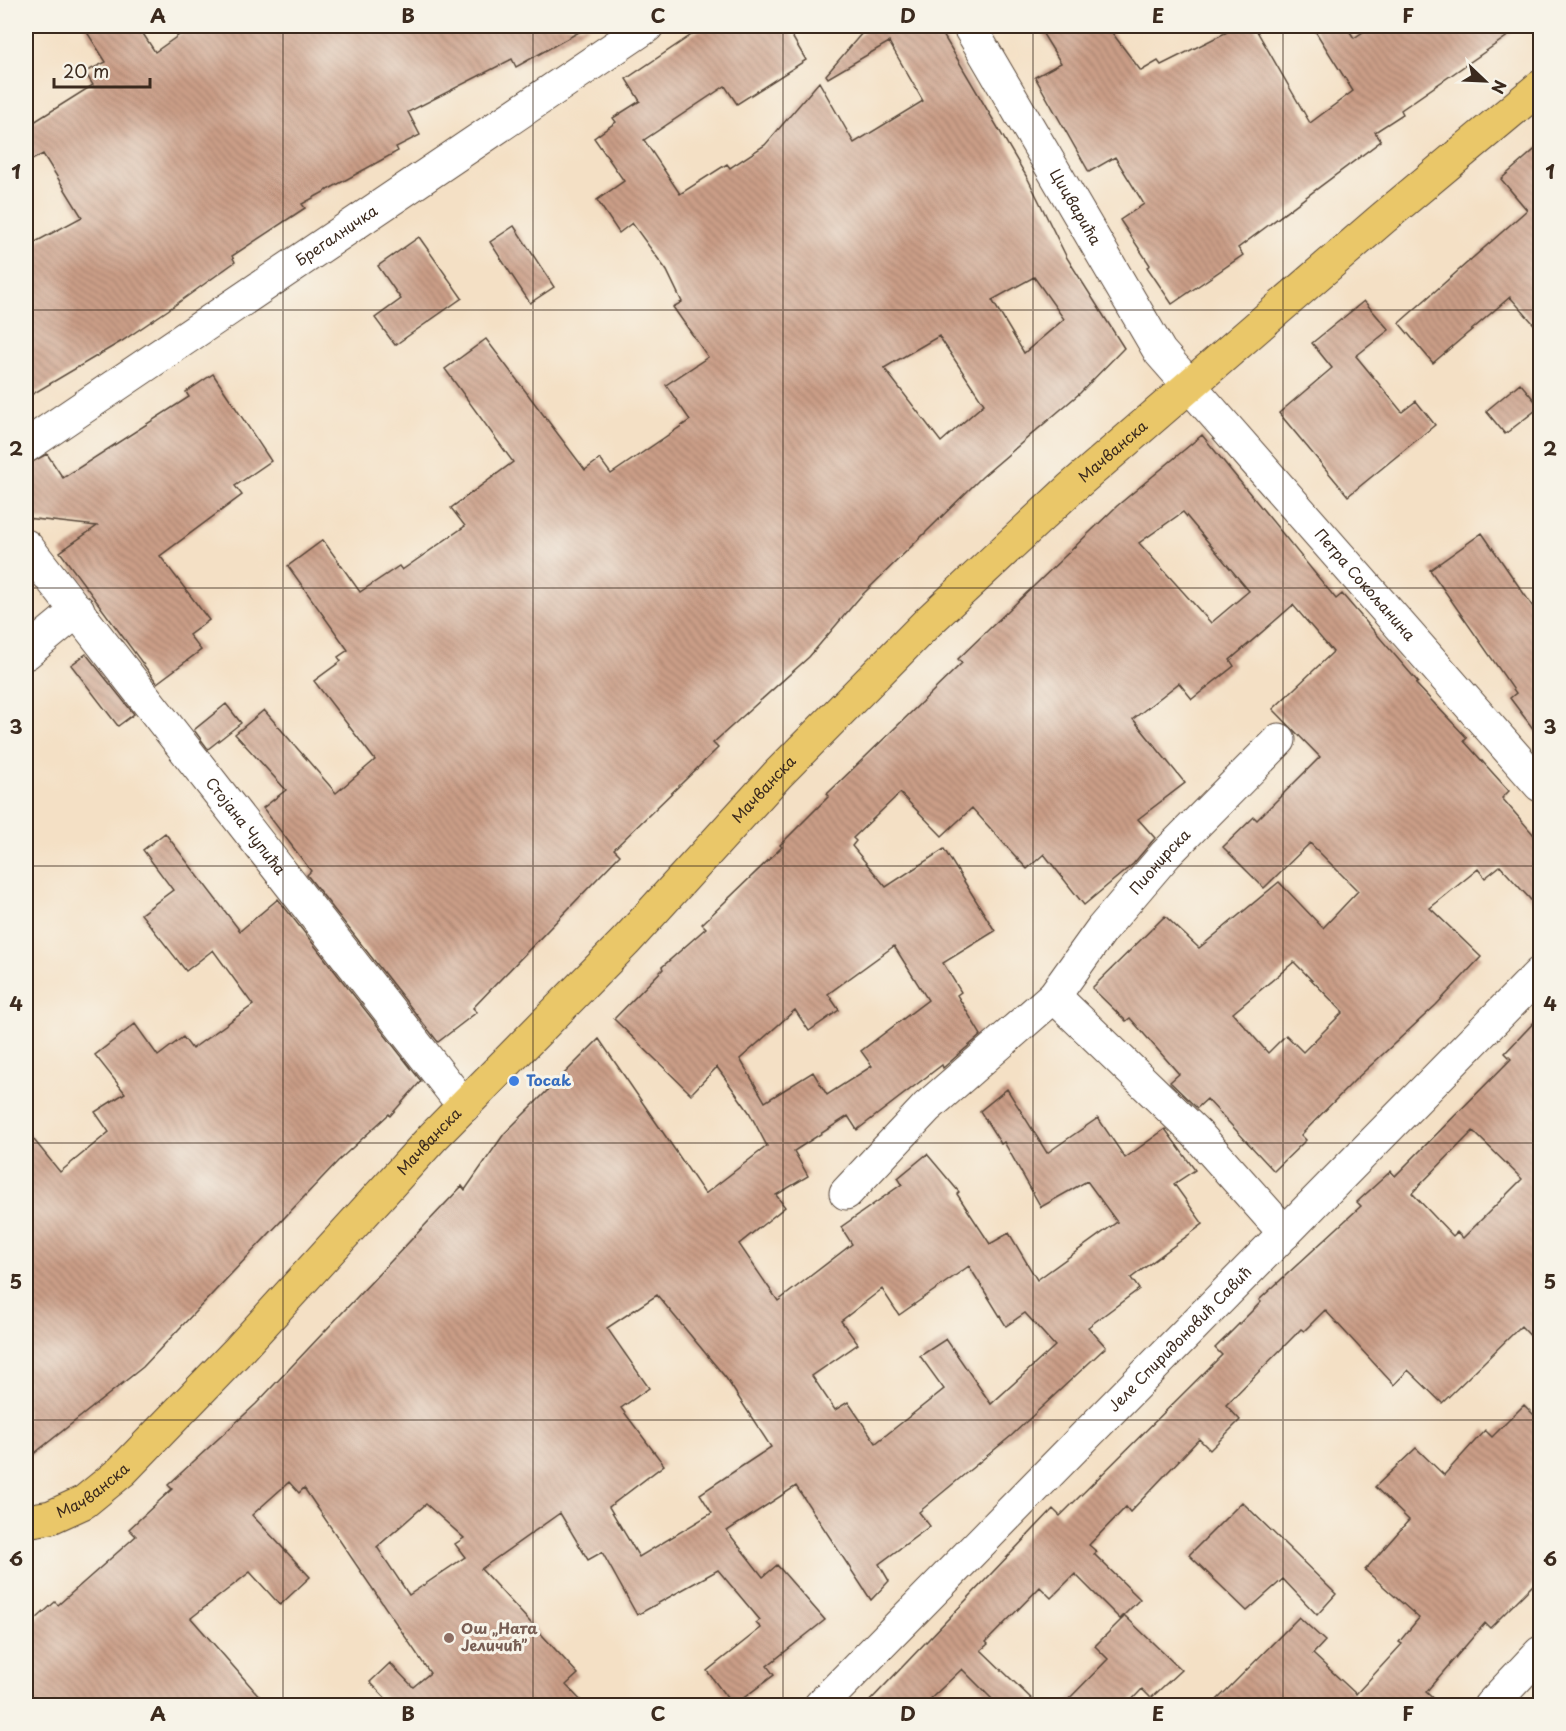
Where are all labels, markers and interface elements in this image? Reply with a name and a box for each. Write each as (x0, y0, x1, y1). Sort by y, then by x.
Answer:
text: A (150, 0, 166, 30)
text: B (401, 0, 415, 30)
text: C (650, 0, 666, 30)
text: D (900, 0, 916, 30)
text: E (1152, 0, 1164, 30)
text: F (1402, 0, 1414, 30)
scale bar (54, 51, 150, 89)
north arrow (1455, 51, 1515, 111)
text: 20 m (63, 57, 109, 84)
text: N (1486, 77, 1513, 98)
text: 1 (11, 156, 21, 186)
text: 1 (1545, 156, 1555, 186)
street label: Цицварића (1045, 164, 1108, 249)
street label: Брегалничка (290, 198, 382, 271)
street label: Мачванска (1072, 414, 1152, 487)
text: 2 (9, 433, 23, 463)
text: 2 (1543, 433, 1557, 463)
street label: Петра Сокољанина (1310, 523, 1422, 646)
text: 3 (9, 711, 23, 741)
text: 3 (1543, 711, 1557, 741)
street label: Мачванска (726, 749, 801, 828)
street label: Стојана Чупића (201, 772, 292, 880)
street label: Пионирска (1123, 822, 1195, 899)
text: 4 (9, 988, 23, 1018)
text: 4 (1543, 988, 1557, 1018)
place label: Tocak (526, 1068, 571, 1091)
marker: Tocak (507, 1074, 521, 1088)
street label: Мачванска (391, 1101, 466, 1180)
street label: Јеле Спиридоновић Савић (1102, 1260, 1256, 1416)
text: 5 (10, 1266, 22, 1296)
text: 5 (1544, 1266, 1556, 1296)
street label: Мачванска (52, 1456, 135, 1523)
text: 6 (9, 1543, 23, 1573)
text: 6 (1543, 1543, 1557, 1573)
place label: Ош „Ната Јеличић” (461, 1616, 538, 1656)
marker: Ош „Ната Јеличић” (442, 1631, 456, 1645)
text: A (150, 1698, 166, 1728)
text: B (401, 1698, 415, 1728)
text: C (650, 1698, 666, 1728)
text: D (900, 1698, 916, 1728)
text: E (1152, 1698, 1164, 1728)
text: F (1402, 1698, 1414, 1728)

